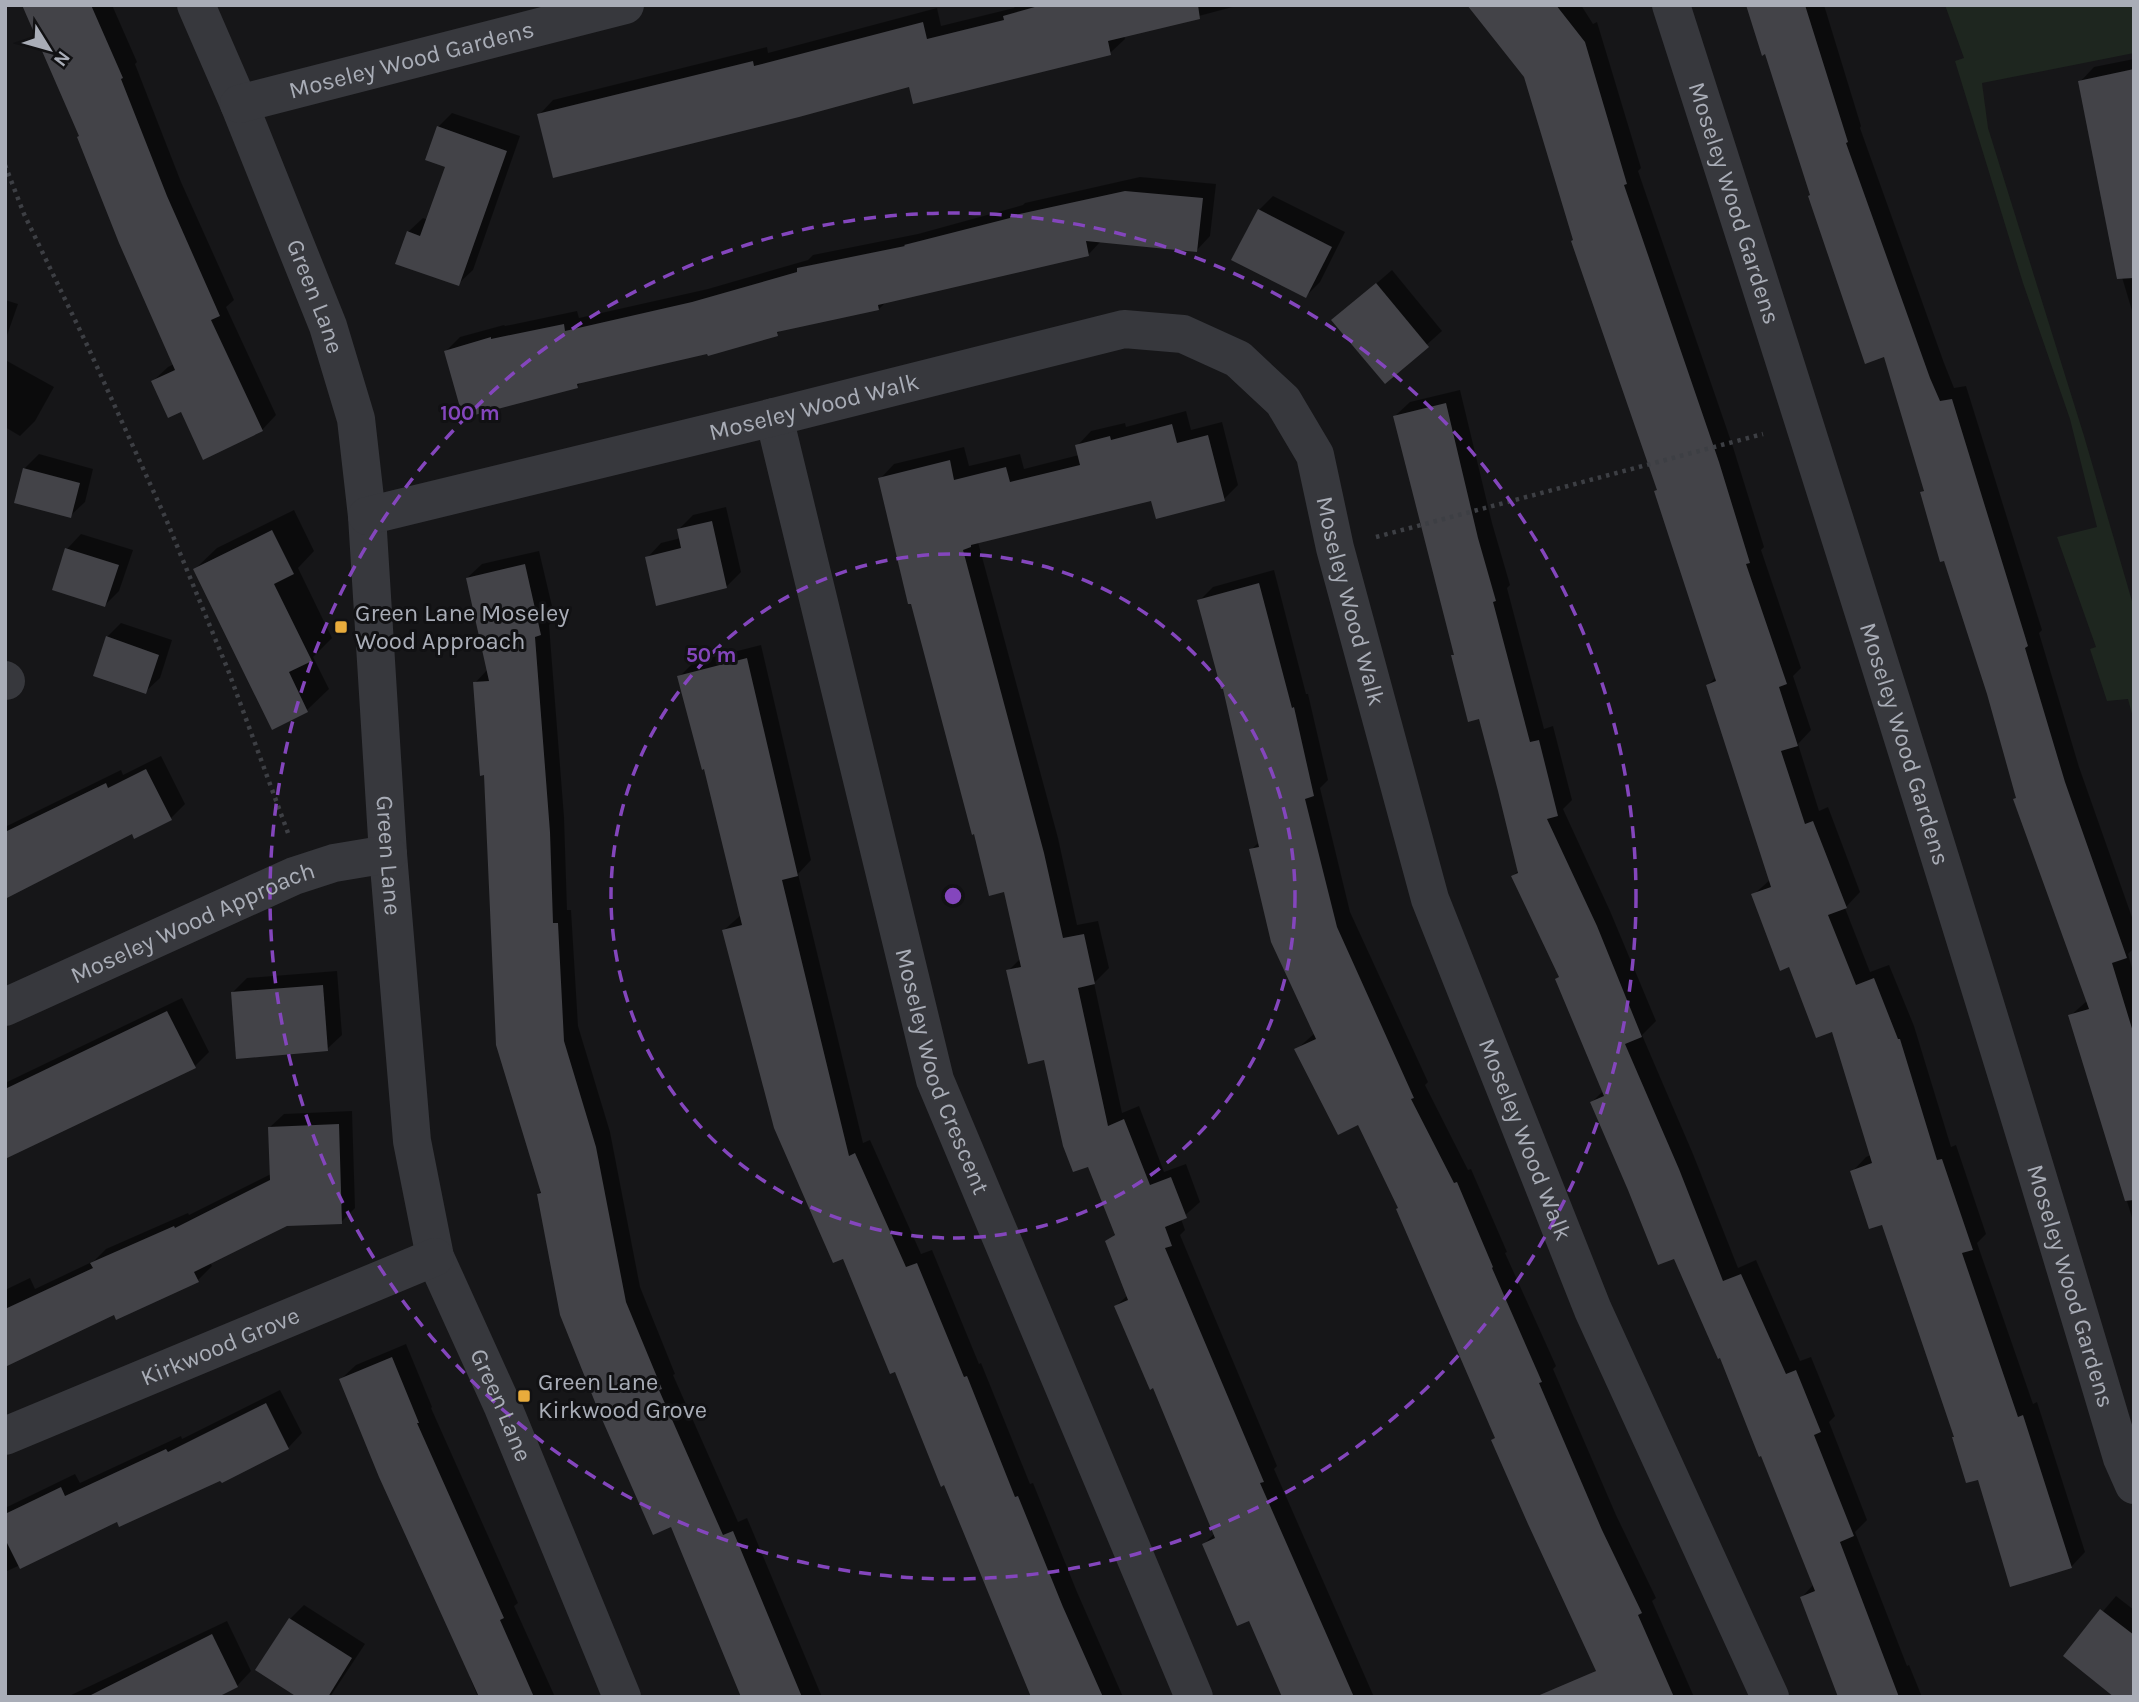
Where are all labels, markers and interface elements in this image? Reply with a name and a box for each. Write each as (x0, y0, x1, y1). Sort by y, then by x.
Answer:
north arrow (14, 14, 84, 84)
street label: Moseley Wood Gardens (286, 15, 537, 105)
text: N (49, 47, 75, 71)
street label: Moseley Wood Gardens (1683, 79, 1786, 328)
street label: Green Lane (281, 235, 349, 357)
street label: Moseley Wood Walk (706, 367, 922, 446)
text: 100 m (440, 401, 500, 425)
street label: Moseley Wood Walk (1310, 494, 1391, 709)
place label: Green Lane Moseley Wood Approach (355, 599, 570, 655)
marker: Green Lane Moseley Wood Approach (333, 619, 349, 635)
street label: Moseley Wood Gardens (1854, 619, 1956, 869)
text: 50 m (686, 643, 736, 667)
street label: Green Lane (370, 795, 407, 917)
street label: Moseley Wood Approach (66, 856, 318, 989)
centre of rings (941, 884, 965, 908)
street label: Moseley Wood Crescent (889, 945, 995, 1199)
street label: Moseley Wood Walk (1473, 1034, 1578, 1245)
street label: Moseley Wood Gardens (2021, 1161, 2120, 1411)
street label: Kirkwood Grove (137, 1301, 304, 1392)
street label: Green Lane (464, 1344, 538, 1466)
place label: Green Lane Kirkwood Grove (538, 1368, 707, 1424)
marker: Green Lane Kirkwood Grove (516, 1388, 532, 1404)

